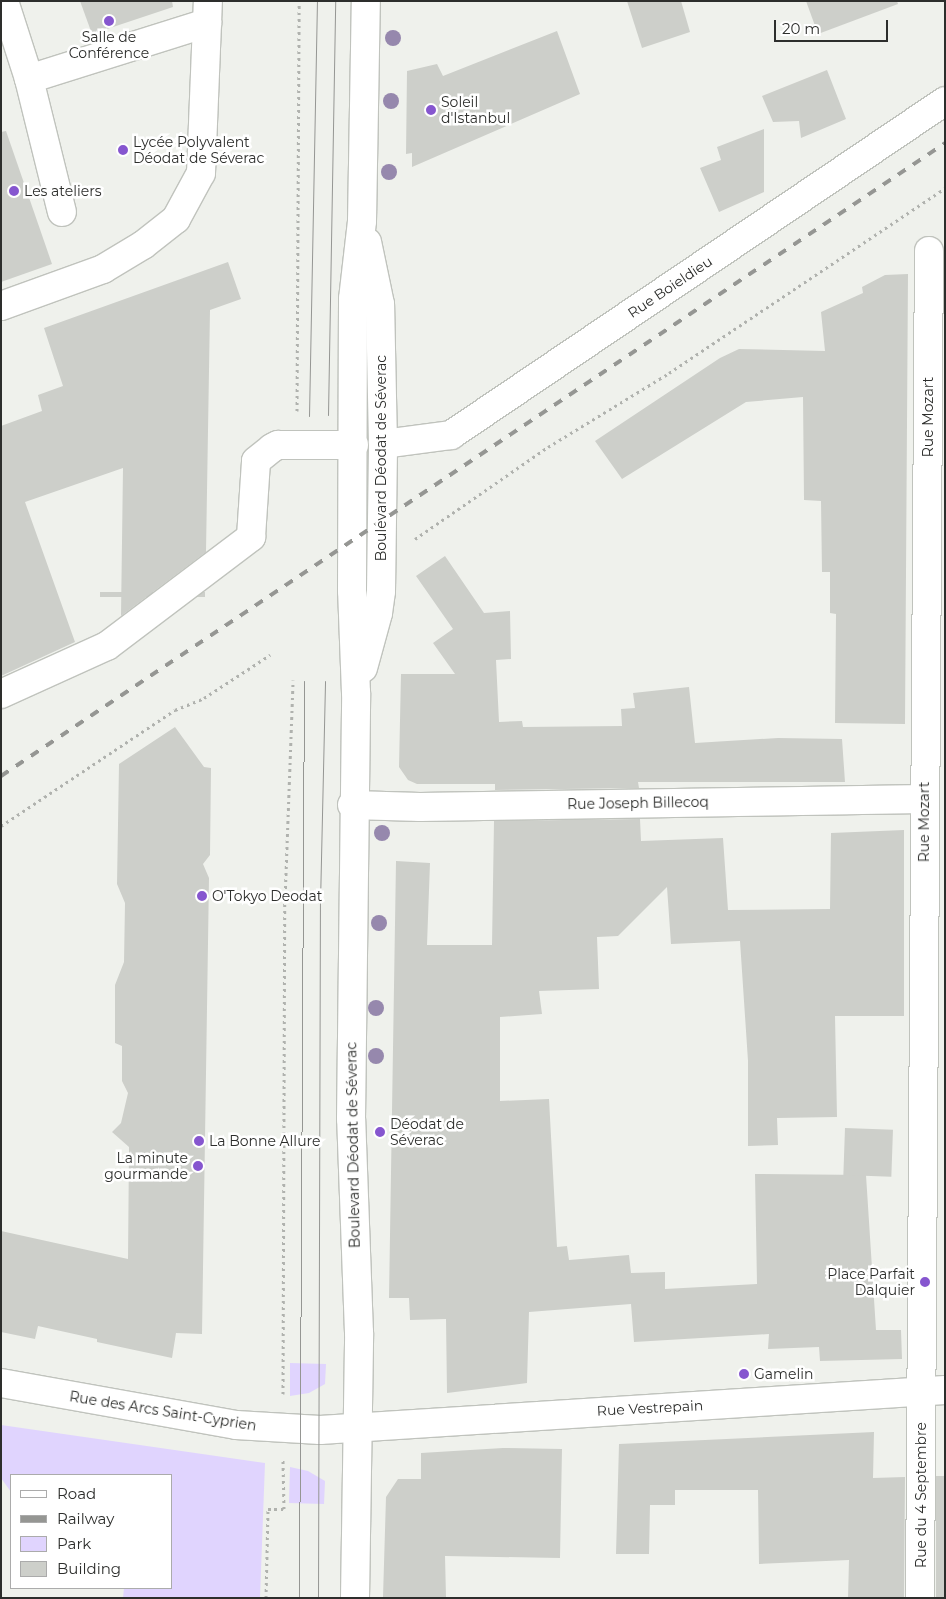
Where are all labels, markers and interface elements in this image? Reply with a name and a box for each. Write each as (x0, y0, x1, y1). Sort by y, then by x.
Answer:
scale bar (776, 10, 890, 42)
marker: Salle de Conférence (103, 15, 115, 27)
text: 20 m (782, 19, 820, 38)
place label: Salle de Conférence (69, 29, 149, 62)
place label: Soleil d'Istanbul (441, 94, 510, 126)
marker: Soleil d'Istanbul (425, 104, 437, 116)
place label: Lycée Polyvalent Déodat de Séverac (133, 134, 264, 166)
marker: Lycée Polyvalent Déodat de Séverac (117, 144, 129, 156)
place label: Les ateliers (24, 183, 102, 199)
marker: Les ateliers (8, 185, 20, 197)
street label: Rue Boieldieu (625, 253, 715, 321)
street label: Boulevard Déodat de Séverac (373, 355, 389, 561)
street label: Rue Mozart (920, 377, 936, 457)
street label: Rue Mozart (916, 782, 932, 862)
street label: Rue Joseph Billecoq (567, 793, 709, 813)
place label: O'Tokyo Deodat (212, 888, 323, 904)
marker: O'Tokyo Deodat (196, 890, 208, 902)
street label: Boulevard Déodat de Séverac (343, 1042, 363, 1248)
place label: Déodat de Séverac (390, 1116, 464, 1148)
marker: Déodat de Séverac (374, 1126, 386, 1138)
place label: La Bonne Allure (209, 1133, 320, 1149)
marker: La Bonne Allure (193, 1135, 205, 1147)
place label: La minute gourmande (104, 1150, 188, 1182)
marker: La minute gourmande (192, 1160, 204, 1172)
place label: Place Parfait Dalquier (827, 1266, 915, 1298)
marker: Place Parfait Dalquier (919, 1276, 931, 1288)
place label: Gamelin (754, 1366, 813, 1382)
marker: Gamelin (738, 1368, 750, 1380)
street label: Rue des Arcs Saint-Cyprien (68, 1388, 258, 1434)
street label: Rue Vestrepain (596, 1397, 704, 1419)
street label: Rue du 4 Septembre (913, 1422, 929, 1568)
legend (10, 1474, 172, 1589)
text: Road (57, 1484, 96, 1503)
text: Railway (57, 1509, 114, 1528)
text: Park (57, 1534, 91, 1553)
text: Building (57, 1559, 121, 1578)

